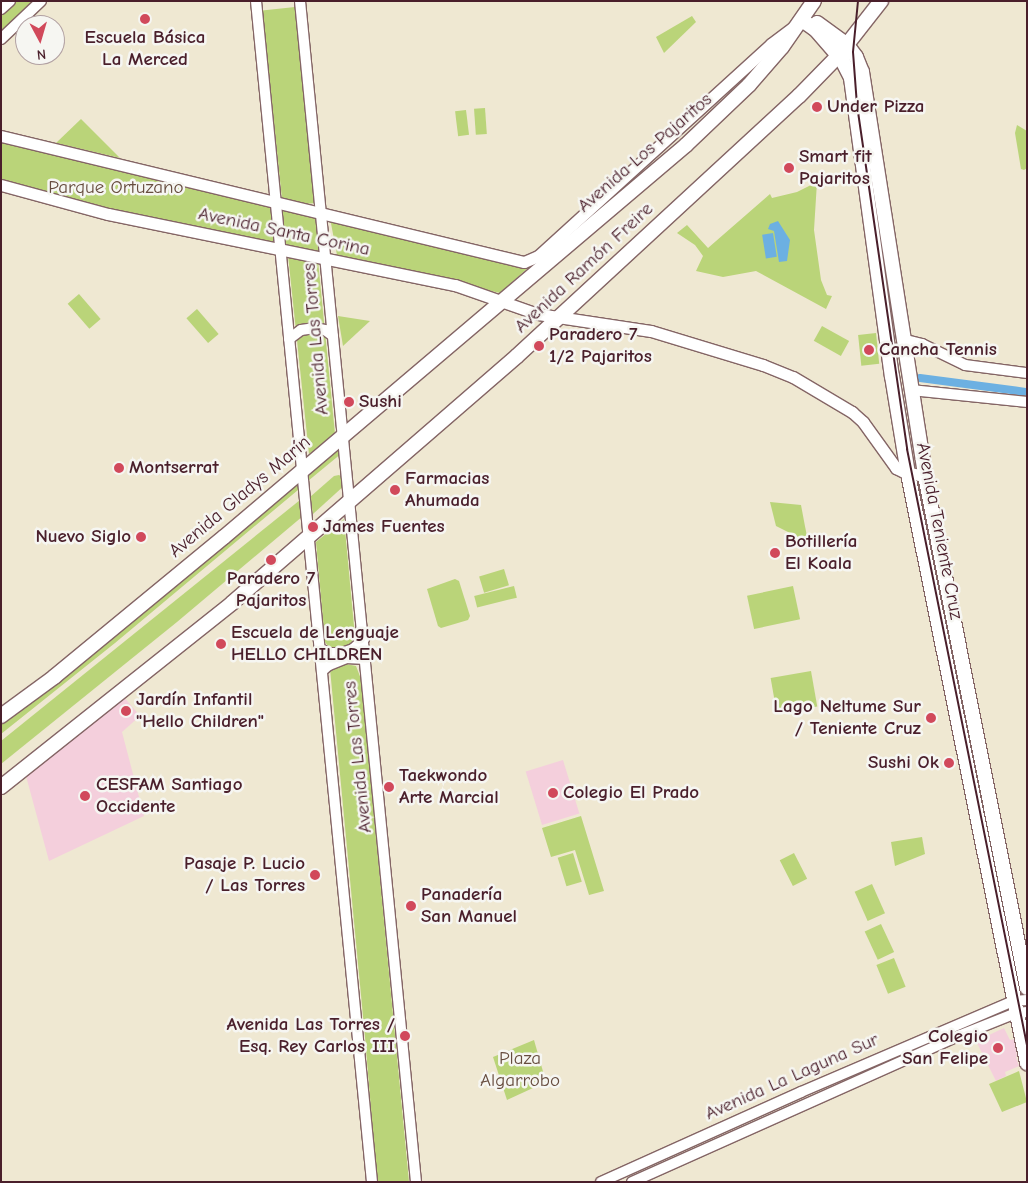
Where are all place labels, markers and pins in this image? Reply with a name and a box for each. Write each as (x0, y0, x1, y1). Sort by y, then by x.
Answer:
marker: Escuela Básica La Merced (139, 13, 151, 25)
place label: Escuela Básica La Merced (85, 27, 205, 71)
place label: Under Pizza (827, 96, 924, 118)
marker: Under Pizza (811, 101, 823, 113)
place label: Smart fit Pajaritos (799, 146, 872, 190)
marker: Smart fit Pajaritos (783, 162, 795, 174)
place label: Paradero 7 1/2 Pajaritos (549, 324, 652, 368)
place label: Cancha Tennis (879, 339, 997, 361)
marker: Paradero 7 1/2 Pajaritos (533, 340, 545, 352)
marker: Cancha Tennis (863, 344, 875, 356)
place label: Sushi (359, 391, 402, 413)
marker: Sushi (343, 396, 355, 408)
place label: Montserrat (129, 457, 219, 479)
marker: Montserrat (113, 462, 125, 474)
place label: Farmacias Ahumada (405, 468, 489, 512)
marker: Farmacias Ahumada (389, 484, 401, 496)
place label: James Fuentes (323, 516, 445, 538)
marker: James Fuentes (307, 521, 319, 533)
place label: Nuevo Siglo (35, 526, 131, 548)
marker: Nuevo Siglo (135, 531, 147, 543)
place label: Botillería El Koala (785, 531, 857, 575)
marker: Botillería El Koala (769, 547, 781, 559)
marker: Paradero 7 Pajaritos (265, 554, 277, 566)
place label: Paradero 7 Pajaritos (227, 568, 315, 612)
place label: Escuela de Lenguaje HELLO CHILDREN (231, 622, 399, 666)
marker: Escuela de Lenguaje HELLO CHILDREN (215, 638, 227, 650)
place label: Jardín Infantil "Hello Children" (136, 689, 264, 733)
place label: Lago Neltume Sur / Teniente Cruz (773, 696, 921, 740)
marker: Jardín Infantil "Hello Children" (120, 705, 132, 717)
marker: Lago Neltume Sur / Teniente Cruz (925, 712, 937, 724)
place label: Sushi Ok (868, 752, 939, 774)
marker: Sushi Ok (943, 757, 955, 769)
place label: Taekwondo Arte Marcial (399, 765, 499, 809)
place label: CESFAM Santiago Occidente (96, 774, 243, 818)
marker: Taekwondo Arte Marcial (383, 781, 395, 793)
place label: Colegio El Prado (563, 782, 699, 804)
marker: Colegio El Prado (547, 787, 559, 799)
marker: CESFAM Santiago Occidente (78, 789, 92, 803)
place label: Pasaje P. Lucio / Las Torres (184, 853, 305, 897)
marker: Pasaje P. Lucio / Las Torres (309, 869, 321, 881)
place label: Panadería San Manuel (421, 884, 517, 928)
marker: Panadería San Manuel (405, 900, 417, 912)
place label: Avenida Las Torres / Esq. Rey Carlos III (226, 1014, 395, 1058)
place label: Colegio San Felipe (902, 1026, 988, 1070)
marker: Avenida Las Torres / Esq. Rey Carlos III (399, 1030, 411, 1042)
marker: Colegio San Felipe (992, 1042, 1004, 1054)

